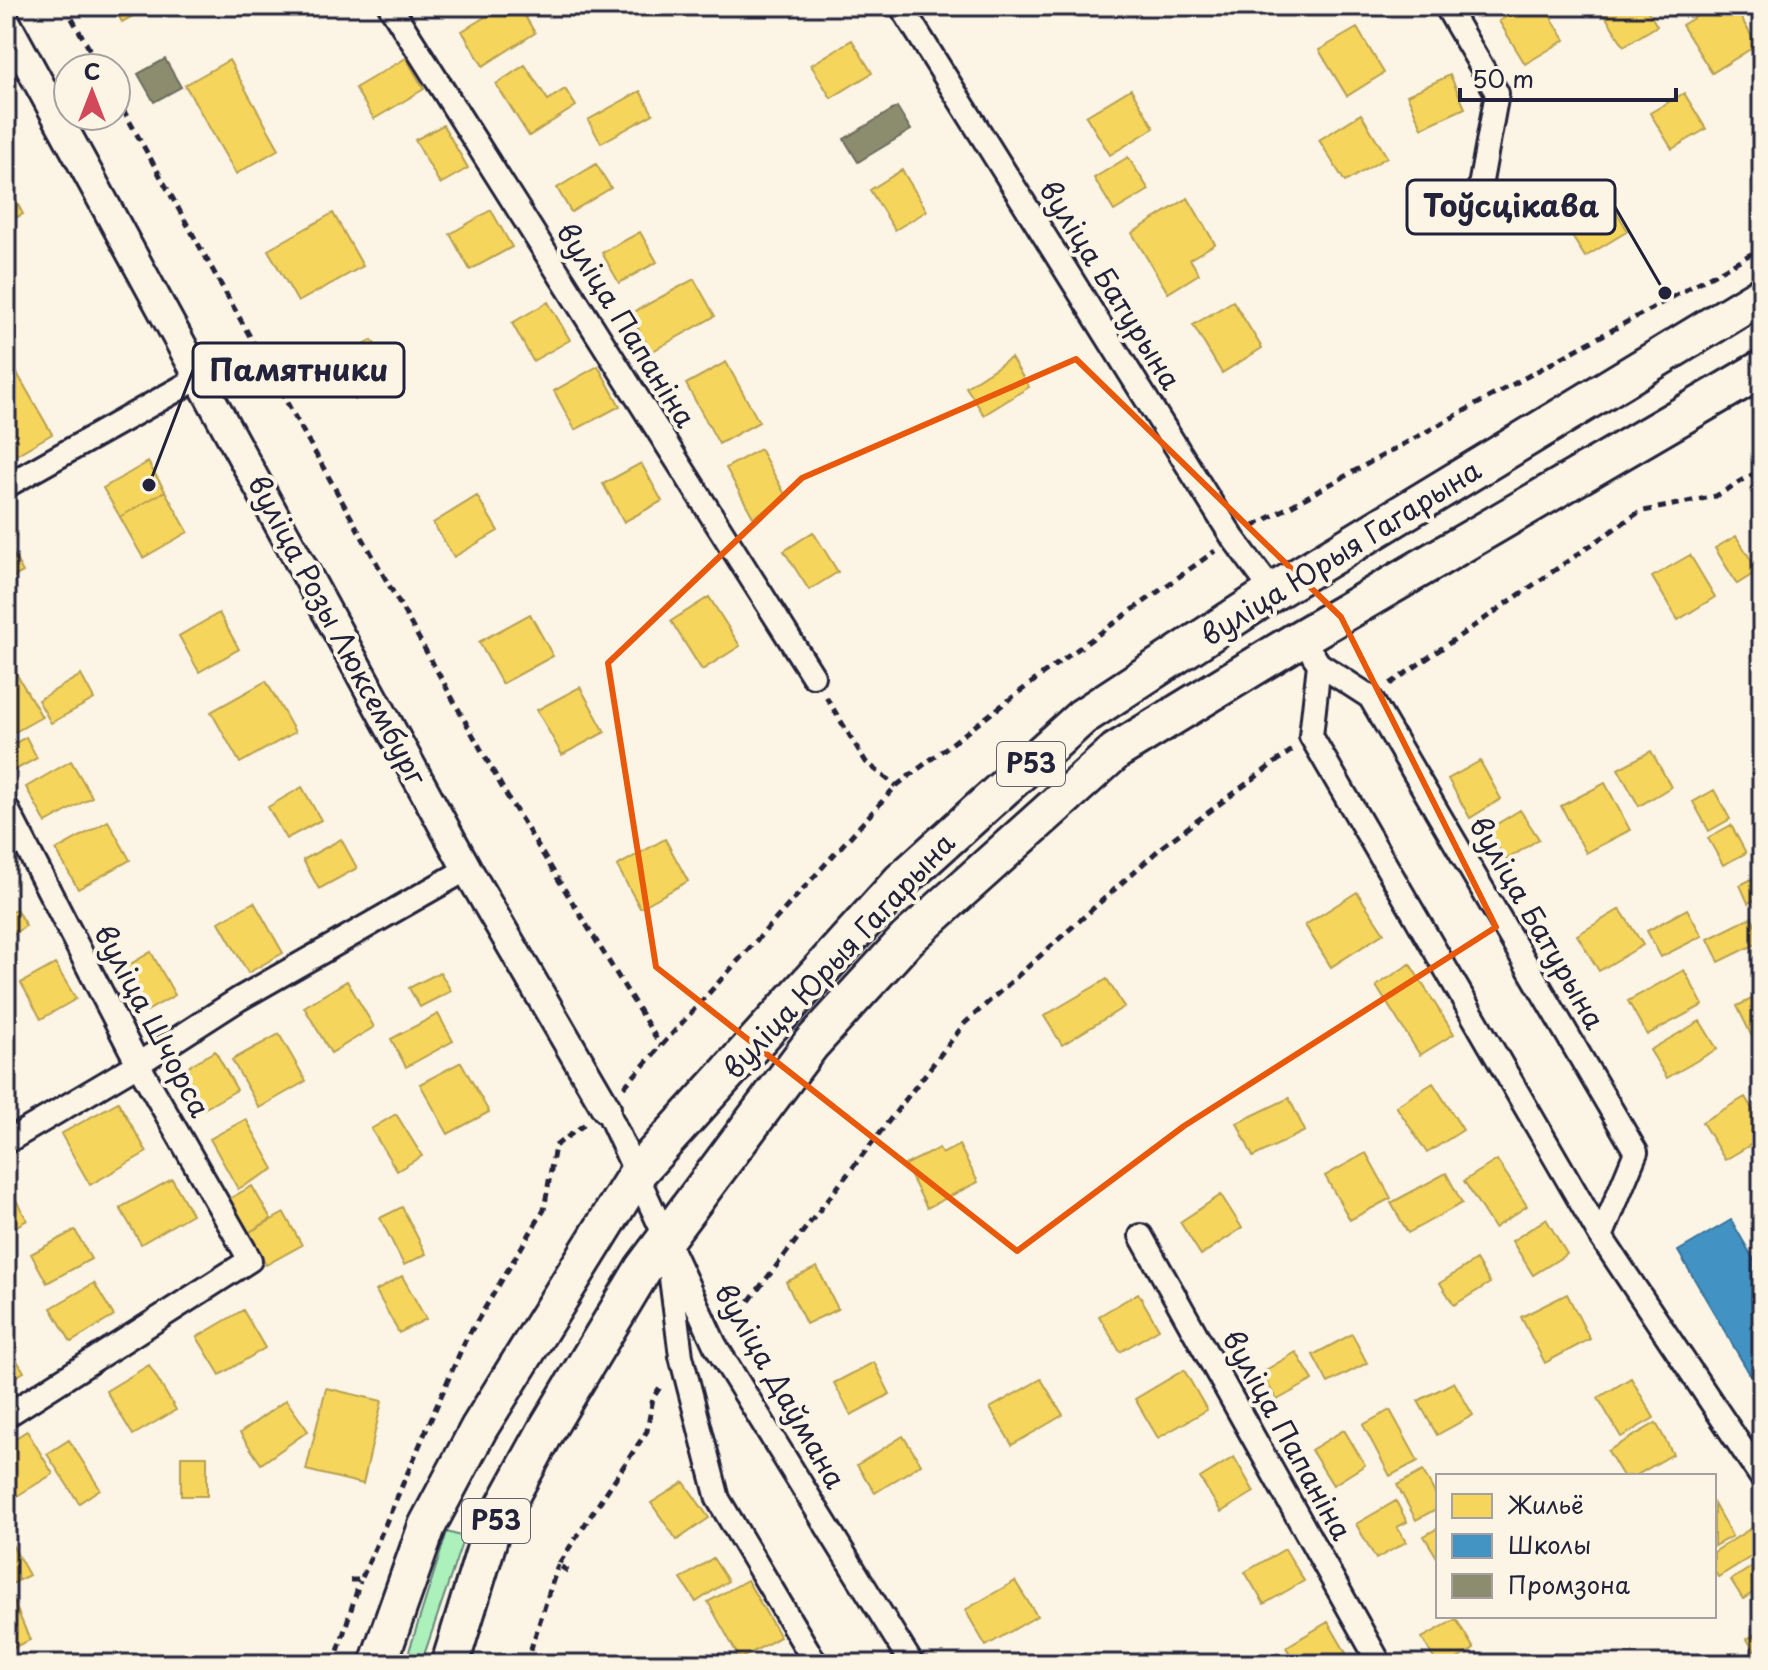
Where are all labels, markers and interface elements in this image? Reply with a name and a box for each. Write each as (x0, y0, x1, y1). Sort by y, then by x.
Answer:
north arrow (52, 52, 132, 132)
scale bar (1460, 52, 1676, 102)
text: С (84, 54, 100, 87)
text: 50 m (1472, 60, 1534, 96)
street label: вуліца Батурына (1029, 171, 1193, 398)
callout: Тоўсцікава (1407, 180, 1615, 234)
text: Тоўсцікава (1423, 182, 1599, 227)
street label: вуліца Папаніна (547, 213, 708, 436)
callout: Памятники (193, 343, 404, 397)
text: Памятники (210, 346, 388, 391)
street label: вуліца Юрыя Гагарына (1192, 448, 1489, 656)
street label: вуліца Розы Люксембург (238, 467, 439, 793)
road number: Р53 (997, 742, 1065, 786)
street label: вуліца Батурына (1460, 808, 1617, 1037)
street label: вуліца Юрыя Гагарына (712, 822, 964, 1088)
street label: вуліца Шчорса (84, 916, 222, 1125)
street label: вуліца Даўмана (705, 1274, 858, 1496)
street label: вуліца Папаніна (1213, 1321, 1364, 1548)
legend (1436, 1474, 1716, 1618)
text: Жильё (1507, 1486, 1584, 1522)
road number: Р53 (462, 1499, 530, 1543)
text: Школы (1508, 1526, 1591, 1562)
text: Промзона (1508, 1566, 1630, 1602)

